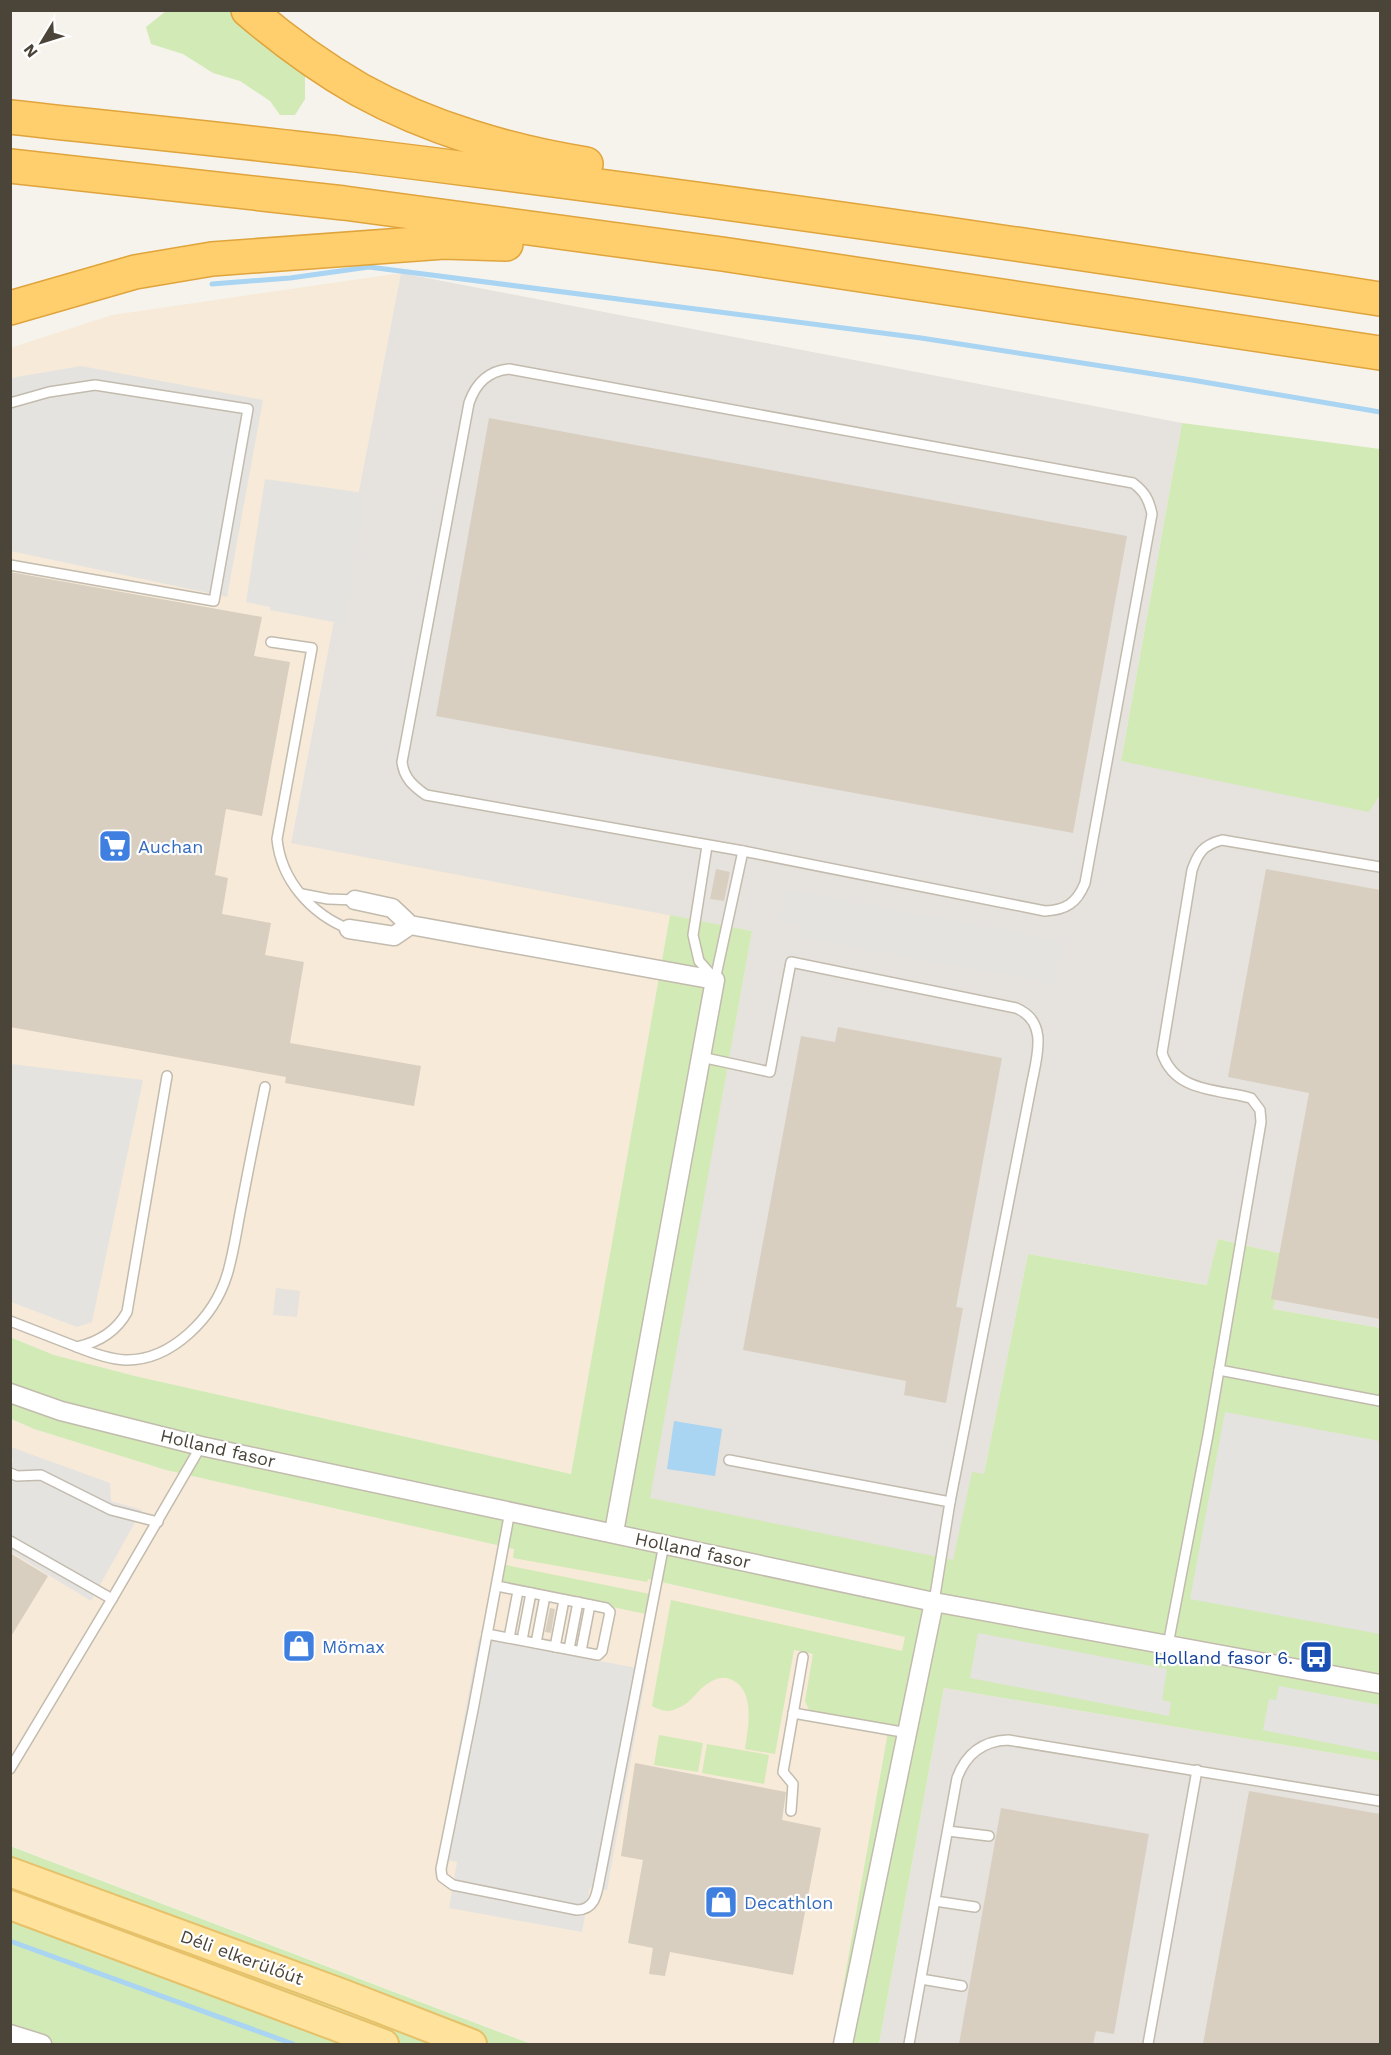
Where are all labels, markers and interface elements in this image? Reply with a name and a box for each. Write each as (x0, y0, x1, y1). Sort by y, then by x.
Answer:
north arrow (12, 12, 72, 72)
text: N (19, 40, 42, 61)
supermarket icon: Auchan (97, 828, 133, 864)
place label: Auchan (138, 836, 203, 857)
street label: Holland fasor (158, 1425, 278, 1471)
street label: Holland fasor (633, 1527, 753, 1573)
shop icon: Mömax (281, 1628, 317, 1664)
place label: Mömax (322, 1636, 385, 1657)
bus stop icon: Holland fasor 6. (1298, 1639, 1334, 1675)
place label: Holland fasor 6. (1154, 1647, 1293, 1668)
shop icon: Decathlon (703, 1884, 739, 1920)
place label: Decathlon (744, 1892, 833, 1913)
street label: Déli elkerülőút (178, 1925, 307, 1989)

